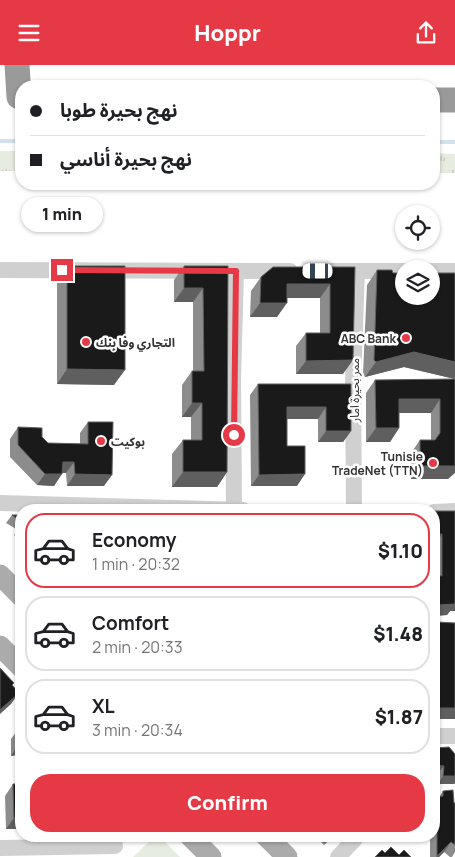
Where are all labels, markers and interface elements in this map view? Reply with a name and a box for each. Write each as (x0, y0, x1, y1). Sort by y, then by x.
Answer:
text: Hoppr (194, 18, 261, 48)
icon: menu (15, 19, 43, 47)
icon: share (412, 19, 440, 47)
text: نهج بحيرة طوبا (60, 97, 178, 123)
text: نهج بحيرة أناسي (60, 146, 192, 172)
callout: 1 min (21, 197, 103, 233)
text: 1 min (42, 203, 82, 225)
map controls (395, 205, 440, 305)
button: locate (395, 205, 440, 250)
route end (51, 259, 73, 281)
button: layers (395, 260, 440, 305)
car (303, 264, 333, 279)
place label: ABC Bank (341, 330, 397, 347)
marker: ABC Bank (400, 332, 412, 344)
place label: التجاري وفا بنك (96, 334, 175, 352)
marker: التجاري وفا بنك (80, 336, 92, 348)
street label: ممر بحيرة امار (346, 358, 363, 423)
route start (223, 424, 245, 446)
place label: بوكيت (111, 433, 145, 450)
marker: بوكيت (95, 435, 107, 447)
place label: Tunisie TradeNet (TTN) (332, 448, 423, 479)
marker: Tunisie TradeNet (TTN) (427, 457, 439, 469)
text: Economy (92, 527, 176, 553)
icon: car (32, 528, 77, 573)
text: $1.10 (378, 538, 423, 564)
text: 1 min · 20:32 (92, 553, 180, 575)
text: Comfort (92, 610, 169, 636)
icon: car (32, 611, 77, 656)
text: $1.48 (373, 621, 423, 647)
text: 2 min · 20:33 (92, 636, 183, 658)
text: XL (92, 693, 115, 719)
icon: car (32, 694, 77, 739)
text: $1.87 (375, 704, 423, 730)
text: 3 min · 20:34 (92, 719, 183, 741)
button: Confirm (30, 774, 425, 832)

